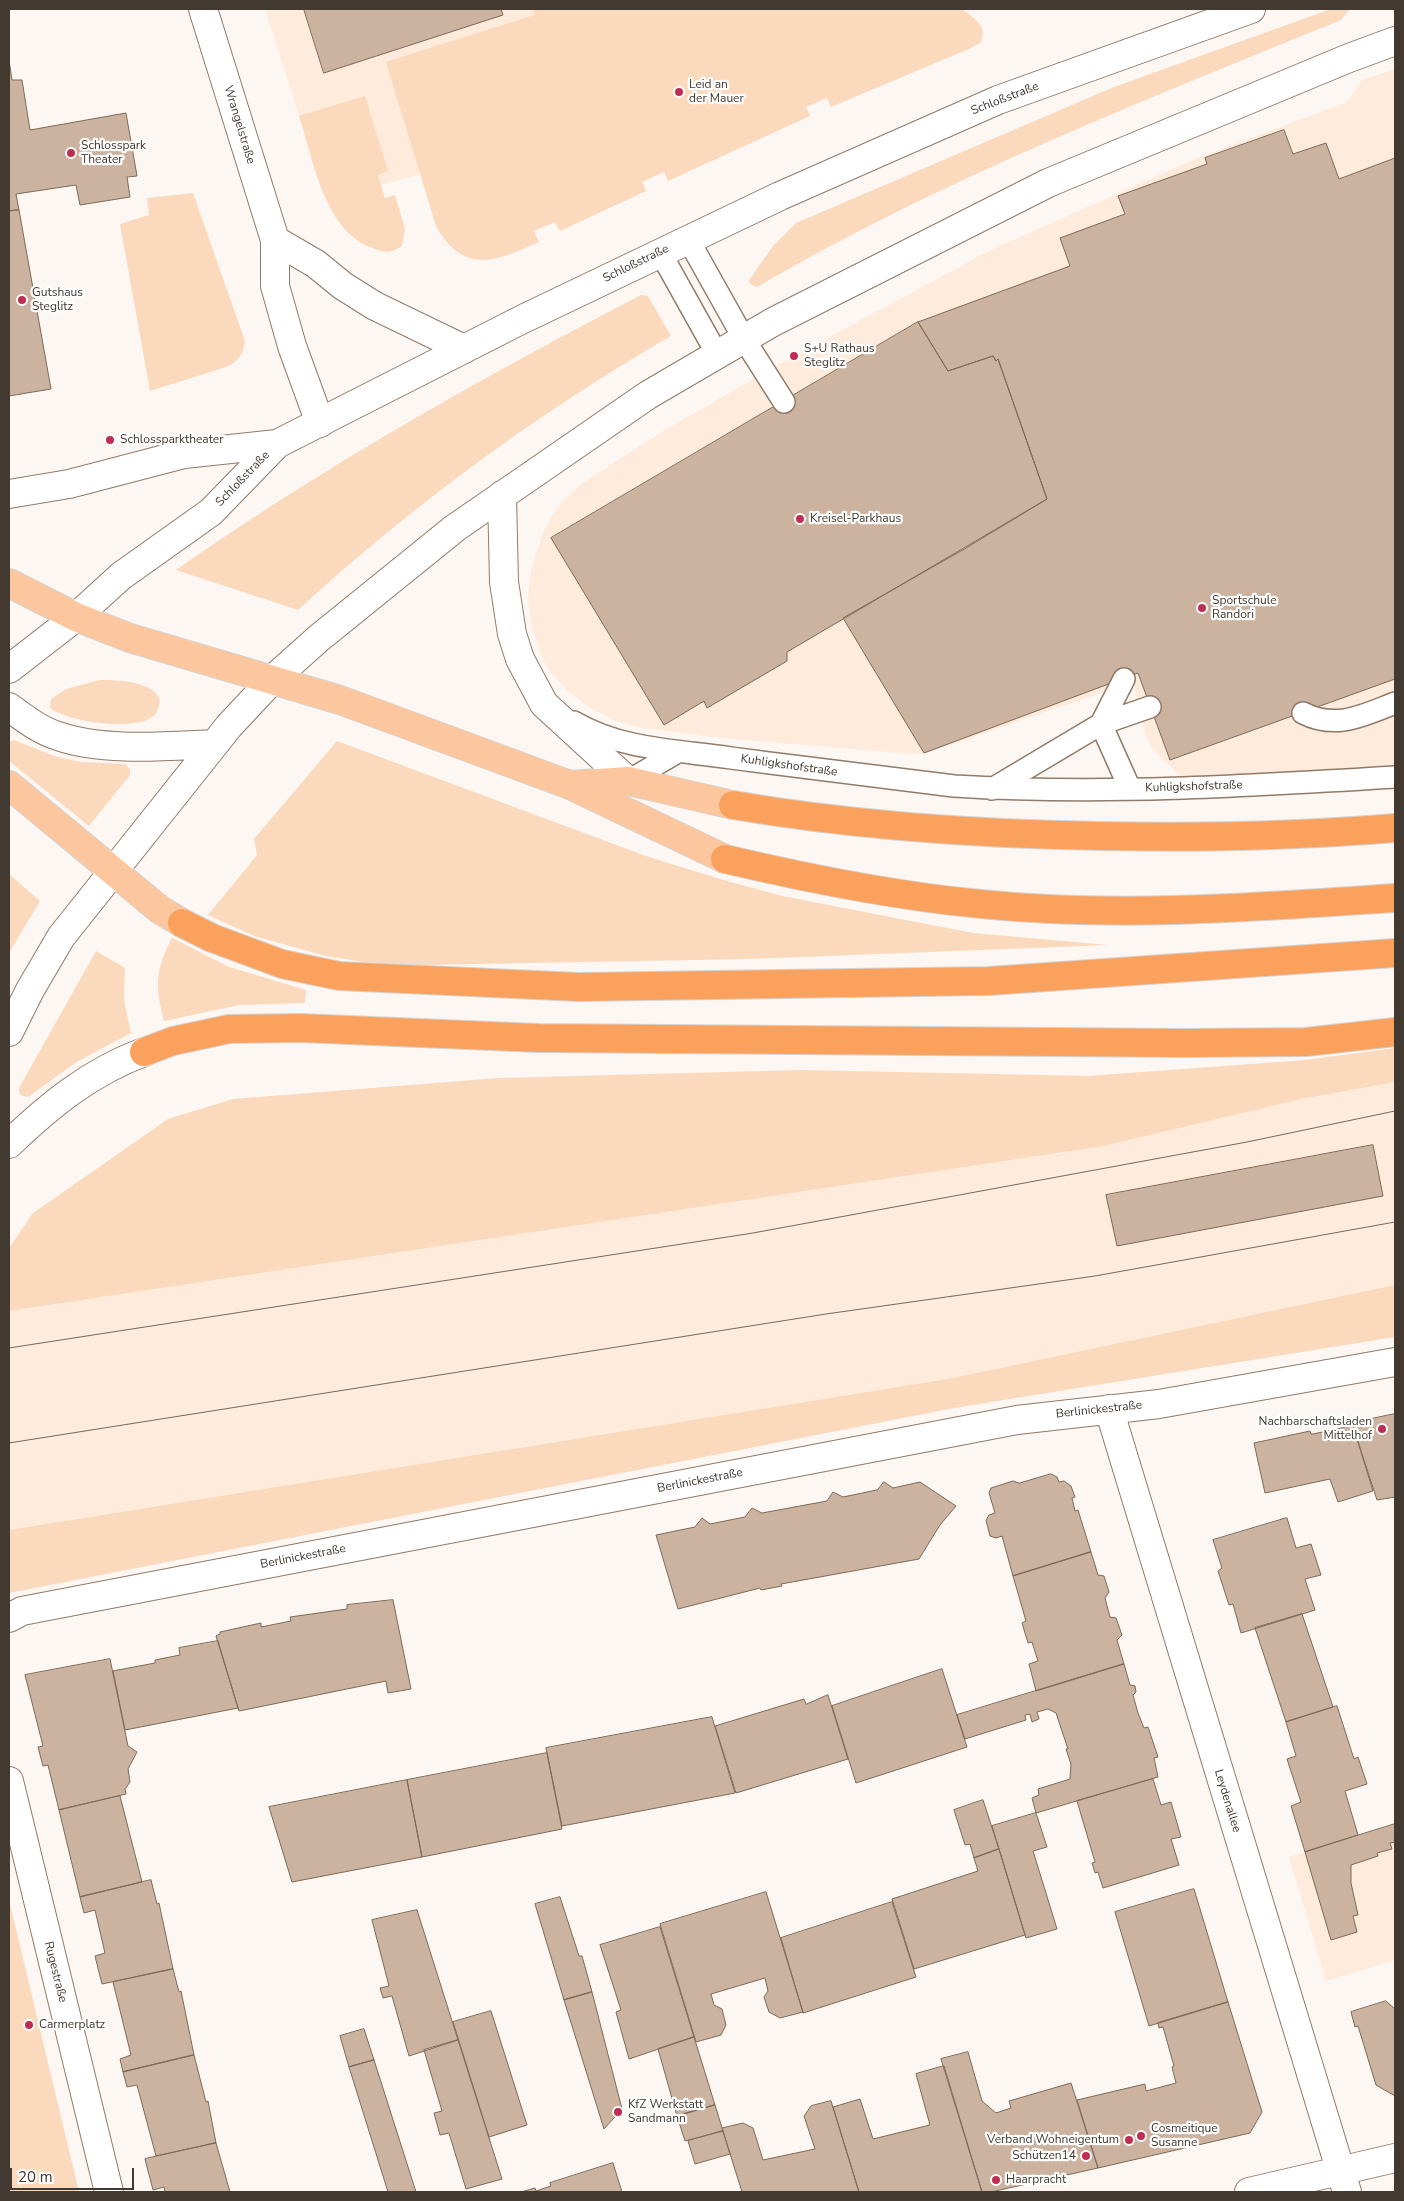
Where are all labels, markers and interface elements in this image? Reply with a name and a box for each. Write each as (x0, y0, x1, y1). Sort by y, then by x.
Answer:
place label: Leid an der Mauer (689, 78, 744, 106)
street label: Schloßstraße (969, 79, 1041, 119)
street label: Wrangelstraße (220, 84, 258, 166)
marker: Leid an der Mauer (673, 86, 685, 98)
place label: Schlosspark Theater (81, 139, 146, 167)
marker: Schlosspark Theater (65, 147, 77, 159)
street label: Schloßstraße (601, 242, 671, 286)
place label: Gutshaus Steglitz (32, 286, 83, 314)
marker: Gutshaus Steglitz (16, 294, 28, 306)
place label: S+U Rathaus Steglitz (804, 342, 875, 370)
marker: S+U Rathaus Steglitz (788, 350, 800, 362)
place label: Schlossparktheater (120, 433, 224, 447)
marker: Schlossparktheater (104, 434, 116, 446)
street label: Schloßstraße (213, 448, 273, 510)
place label: Kreisel-Parkhaus (810, 512, 901, 526)
marker: Kreisel-Parkhaus (794, 513, 806, 525)
place label: Sportschule Randori (1212, 594, 1277, 622)
marker: Sportschule Randori (1196, 602, 1208, 614)
street label: Kuhligkshofstraße (740, 752, 838, 780)
street label: Kuhligkshofstraße (1145, 778, 1243, 796)
street label: Berlinickestraße (1055, 1398, 1143, 1422)
place label: Nachbarschaftsladen Mittelhof (1259, 1415, 1372, 1443)
marker: Nachbarschaftsladen Mittelhof (1376, 1423, 1388, 1435)
street label: Berlinickestraße (656, 1466, 744, 1496)
street label: Berlinickestraße (259, 1542, 347, 1572)
street label: Leydenallee (1211, 1768, 1243, 1834)
street label: Rugestraße (40, 1940, 70, 2004)
place label: Carmerplatz (39, 2018, 105, 2032)
marker: Carmerplatz (23, 2019, 35, 2031)
place label: KfZ Werkstatt Sandmann (628, 2098, 703, 2126)
marker: KfZ Werkstatt Sandmann (612, 2106, 624, 2118)
place label: Cosmeitique Susanne (1151, 2122, 1218, 2150)
marker: Cosmeitique Susanne (1135, 2130, 1147, 2142)
place label: Verband Wohneigentum (987, 2133, 1119, 2147)
marker: Verband Wohneigentum (1123, 2134, 1135, 2146)
place label: Schützen14 (1012, 2149, 1076, 2163)
marker: Schützen14 (1080, 2150, 1092, 2162)
scale bar (12, 2158, 136, 2190)
text: 20 m (18, 2167, 53, 2187)
place label: Haarpracht (1006, 2173, 1066, 2187)
marker: Haarpracht (990, 2174, 1002, 2186)

